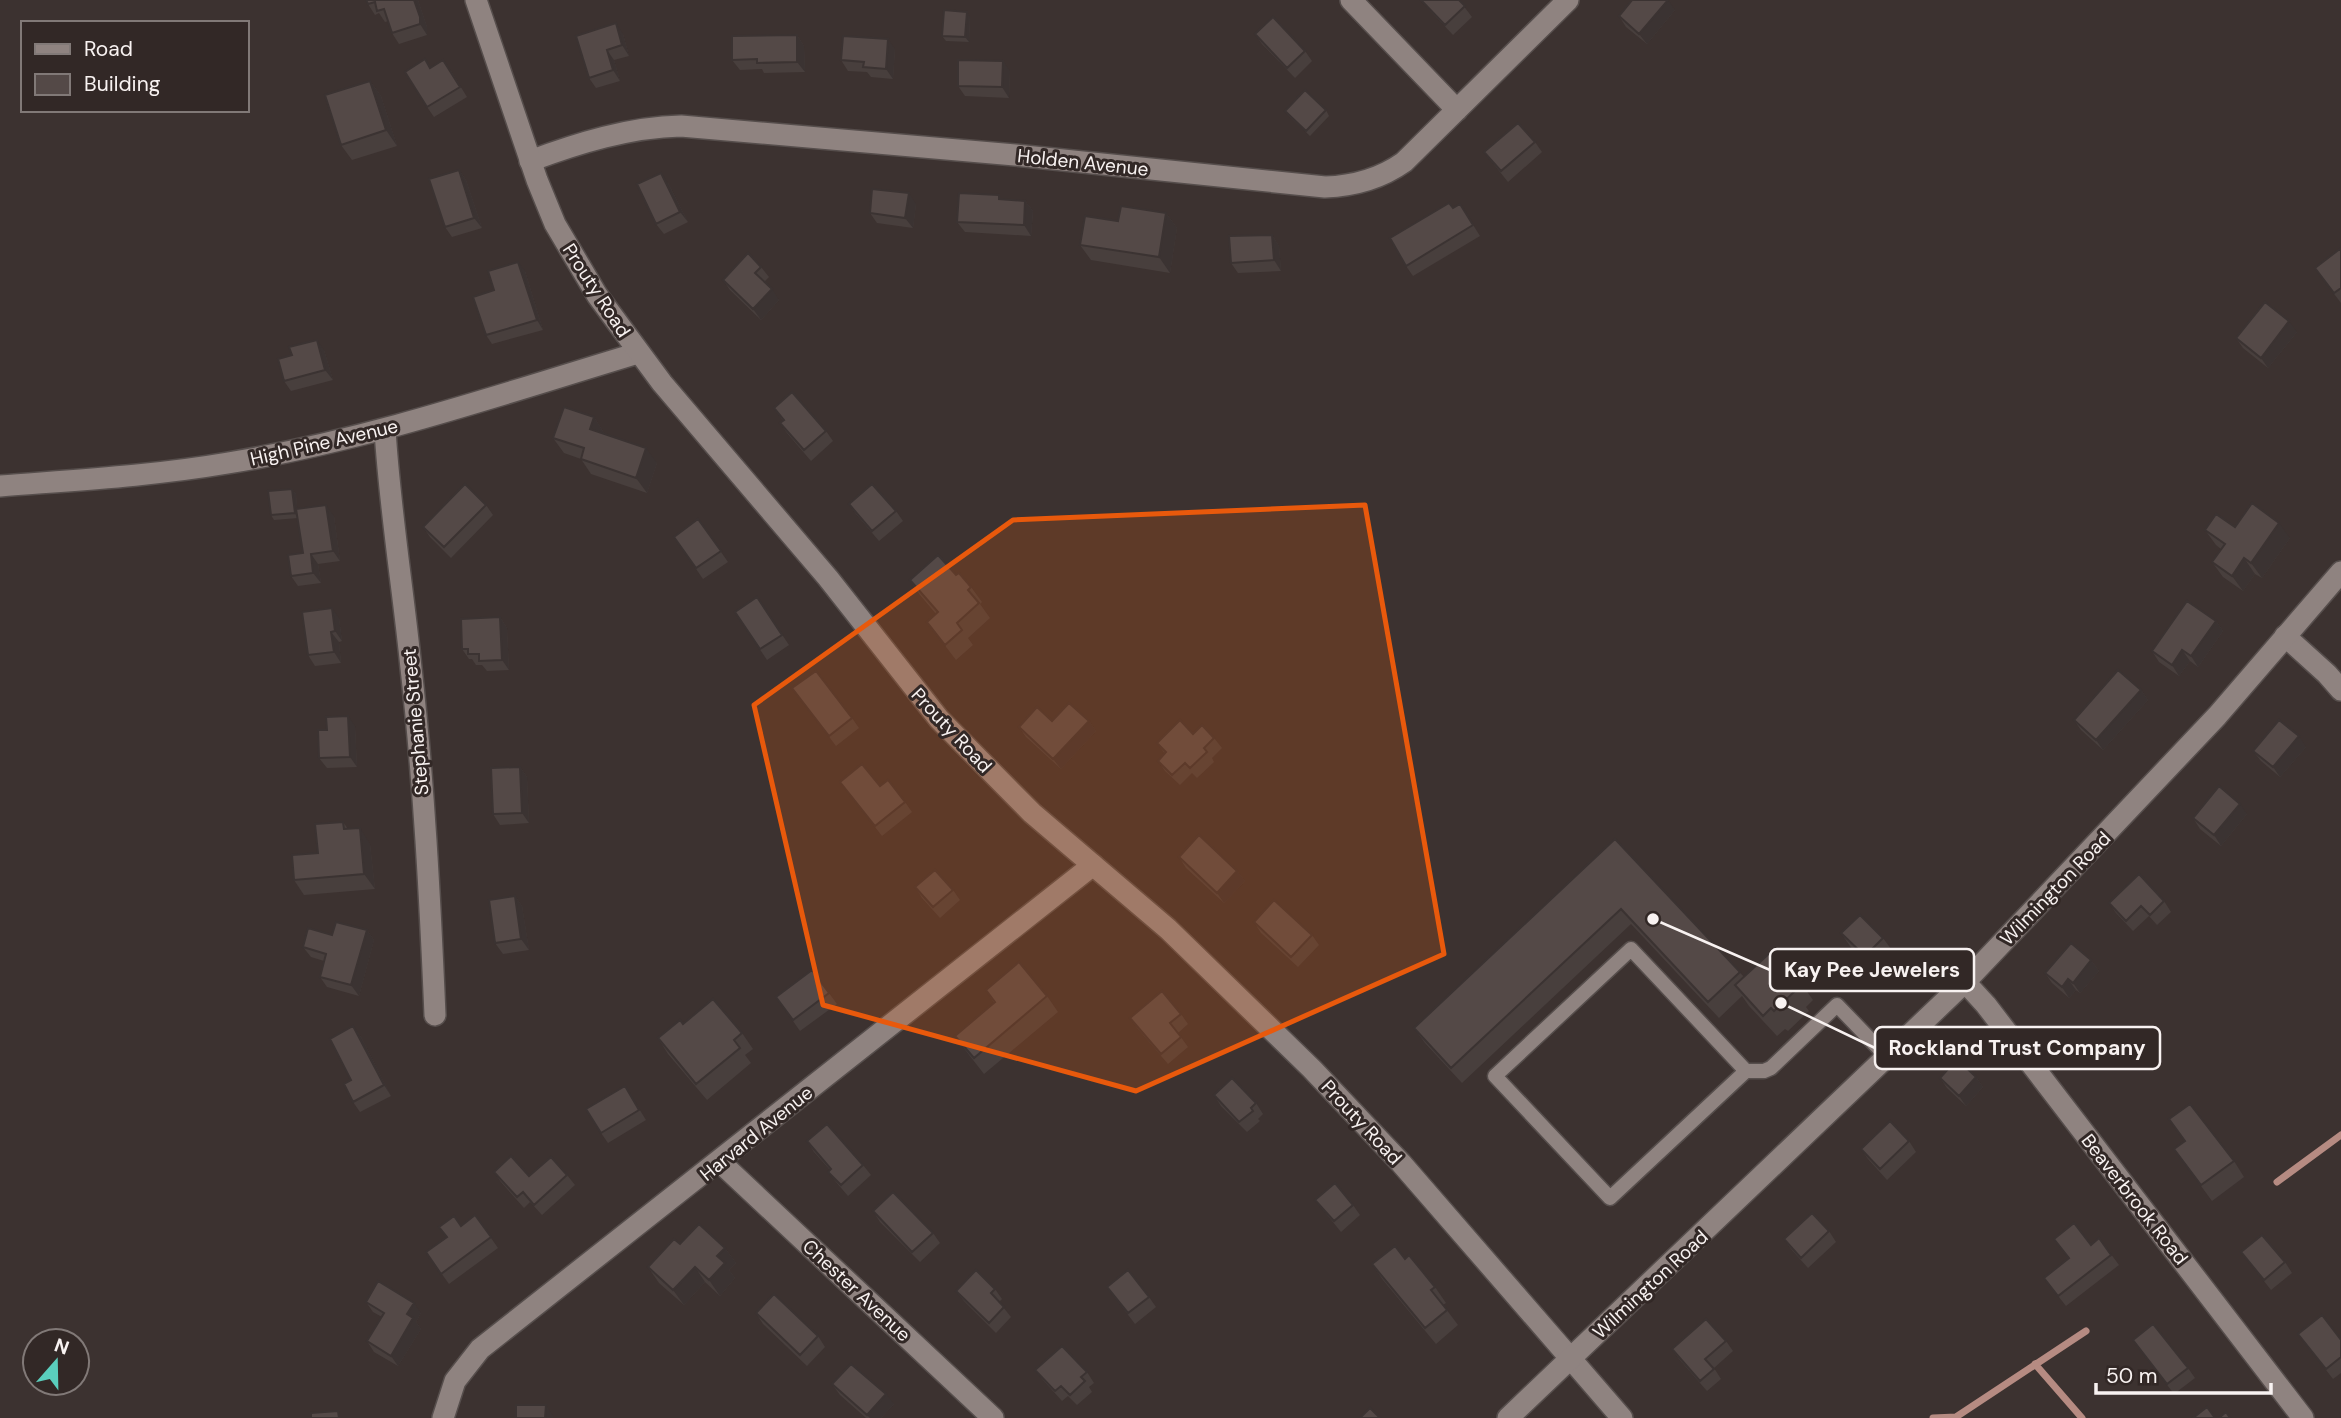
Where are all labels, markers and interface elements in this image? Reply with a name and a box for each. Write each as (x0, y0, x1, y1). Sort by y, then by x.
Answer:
legend (21, 21, 248, 112)
text: Road (84, 35, 133, 63)
text: Building (84, 70, 161, 98)
street label: Holden Avenue (1016, 143, 1150, 182)
street label: Prouty Road (557, 239, 636, 342)
street label: High Pine Avenue (248, 413, 400, 472)
street label: Stephanie Street (397, 647, 434, 796)
street label: Prouty Road (906, 683, 997, 778)
street label: Wilmington Road (1995, 826, 2116, 951)
callout: Kay Pee Jewelers (1770, 949, 1974, 991)
text: Kay Pee Jewelers (1784, 956, 1960, 984)
callout: Rockland Trust Company (1875, 1027, 2160, 1069)
text: Rockland Trust Company (1888, 1034, 2146, 1062)
street label: Prouty Road (1316, 1075, 1407, 1170)
street label: Harvard Avenue (695, 1080, 818, 1187)
street label: Beaverbrook Road (2076, 1129, 2194, 1270)
street label: Wilmington Road (1587, 1224, 1713, 1344)
street label: Chester Avenue (797, 1234, 916, 1347)
north arrow (21, 1327, 91, 1397)
text: N (51, 1332, 72, 1361)
scale bar (2096, 1352, 2271, 1396)
text: 50 m (2106, 1362, 2157, 1390)

